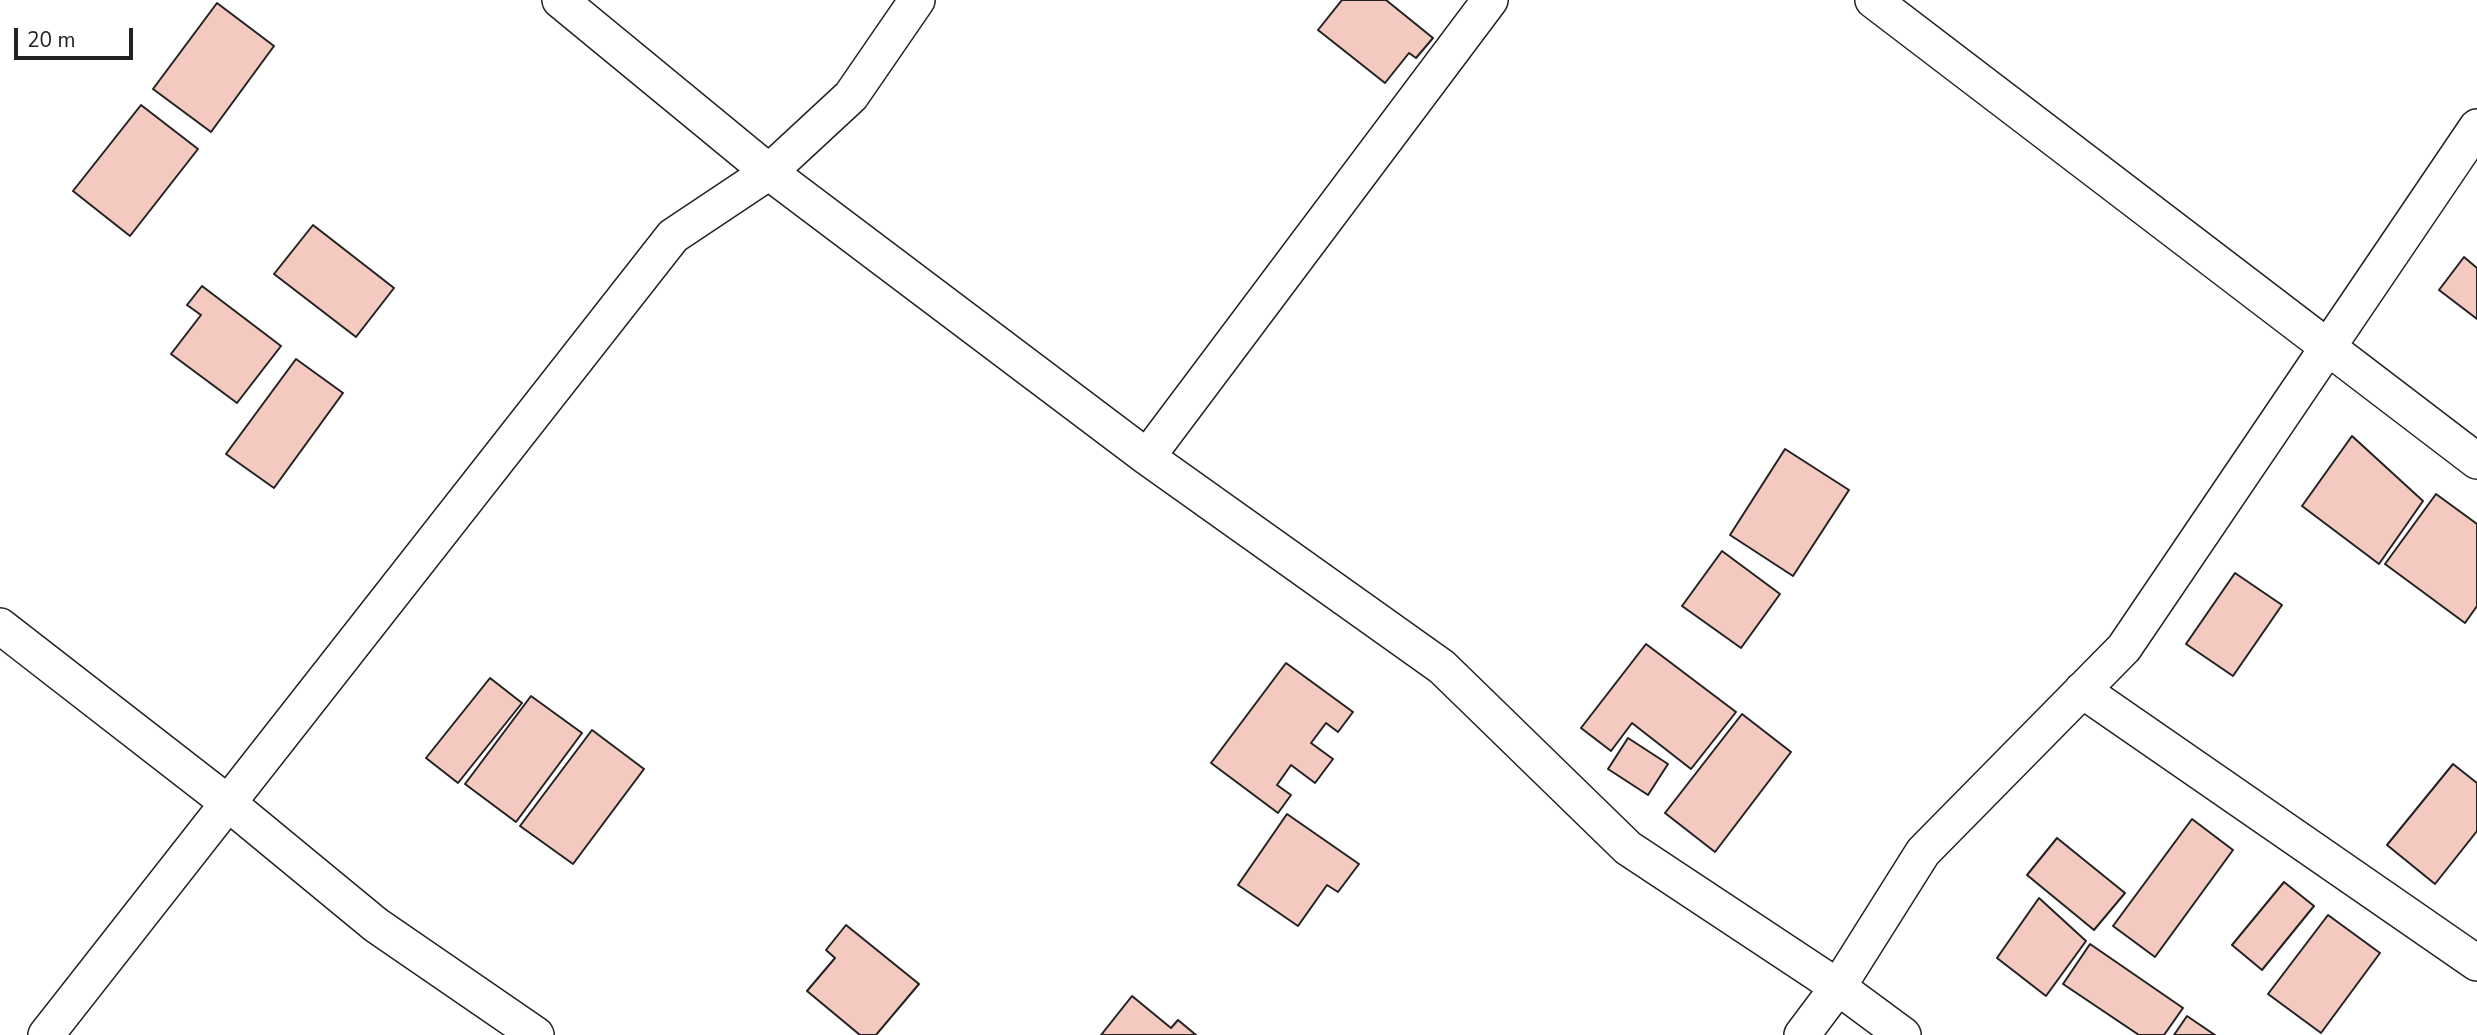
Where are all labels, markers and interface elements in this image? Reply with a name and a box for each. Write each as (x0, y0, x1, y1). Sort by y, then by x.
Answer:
scale bar (18, 14, 136, 58)
text: 20 m (27, 26, 76, 54)

